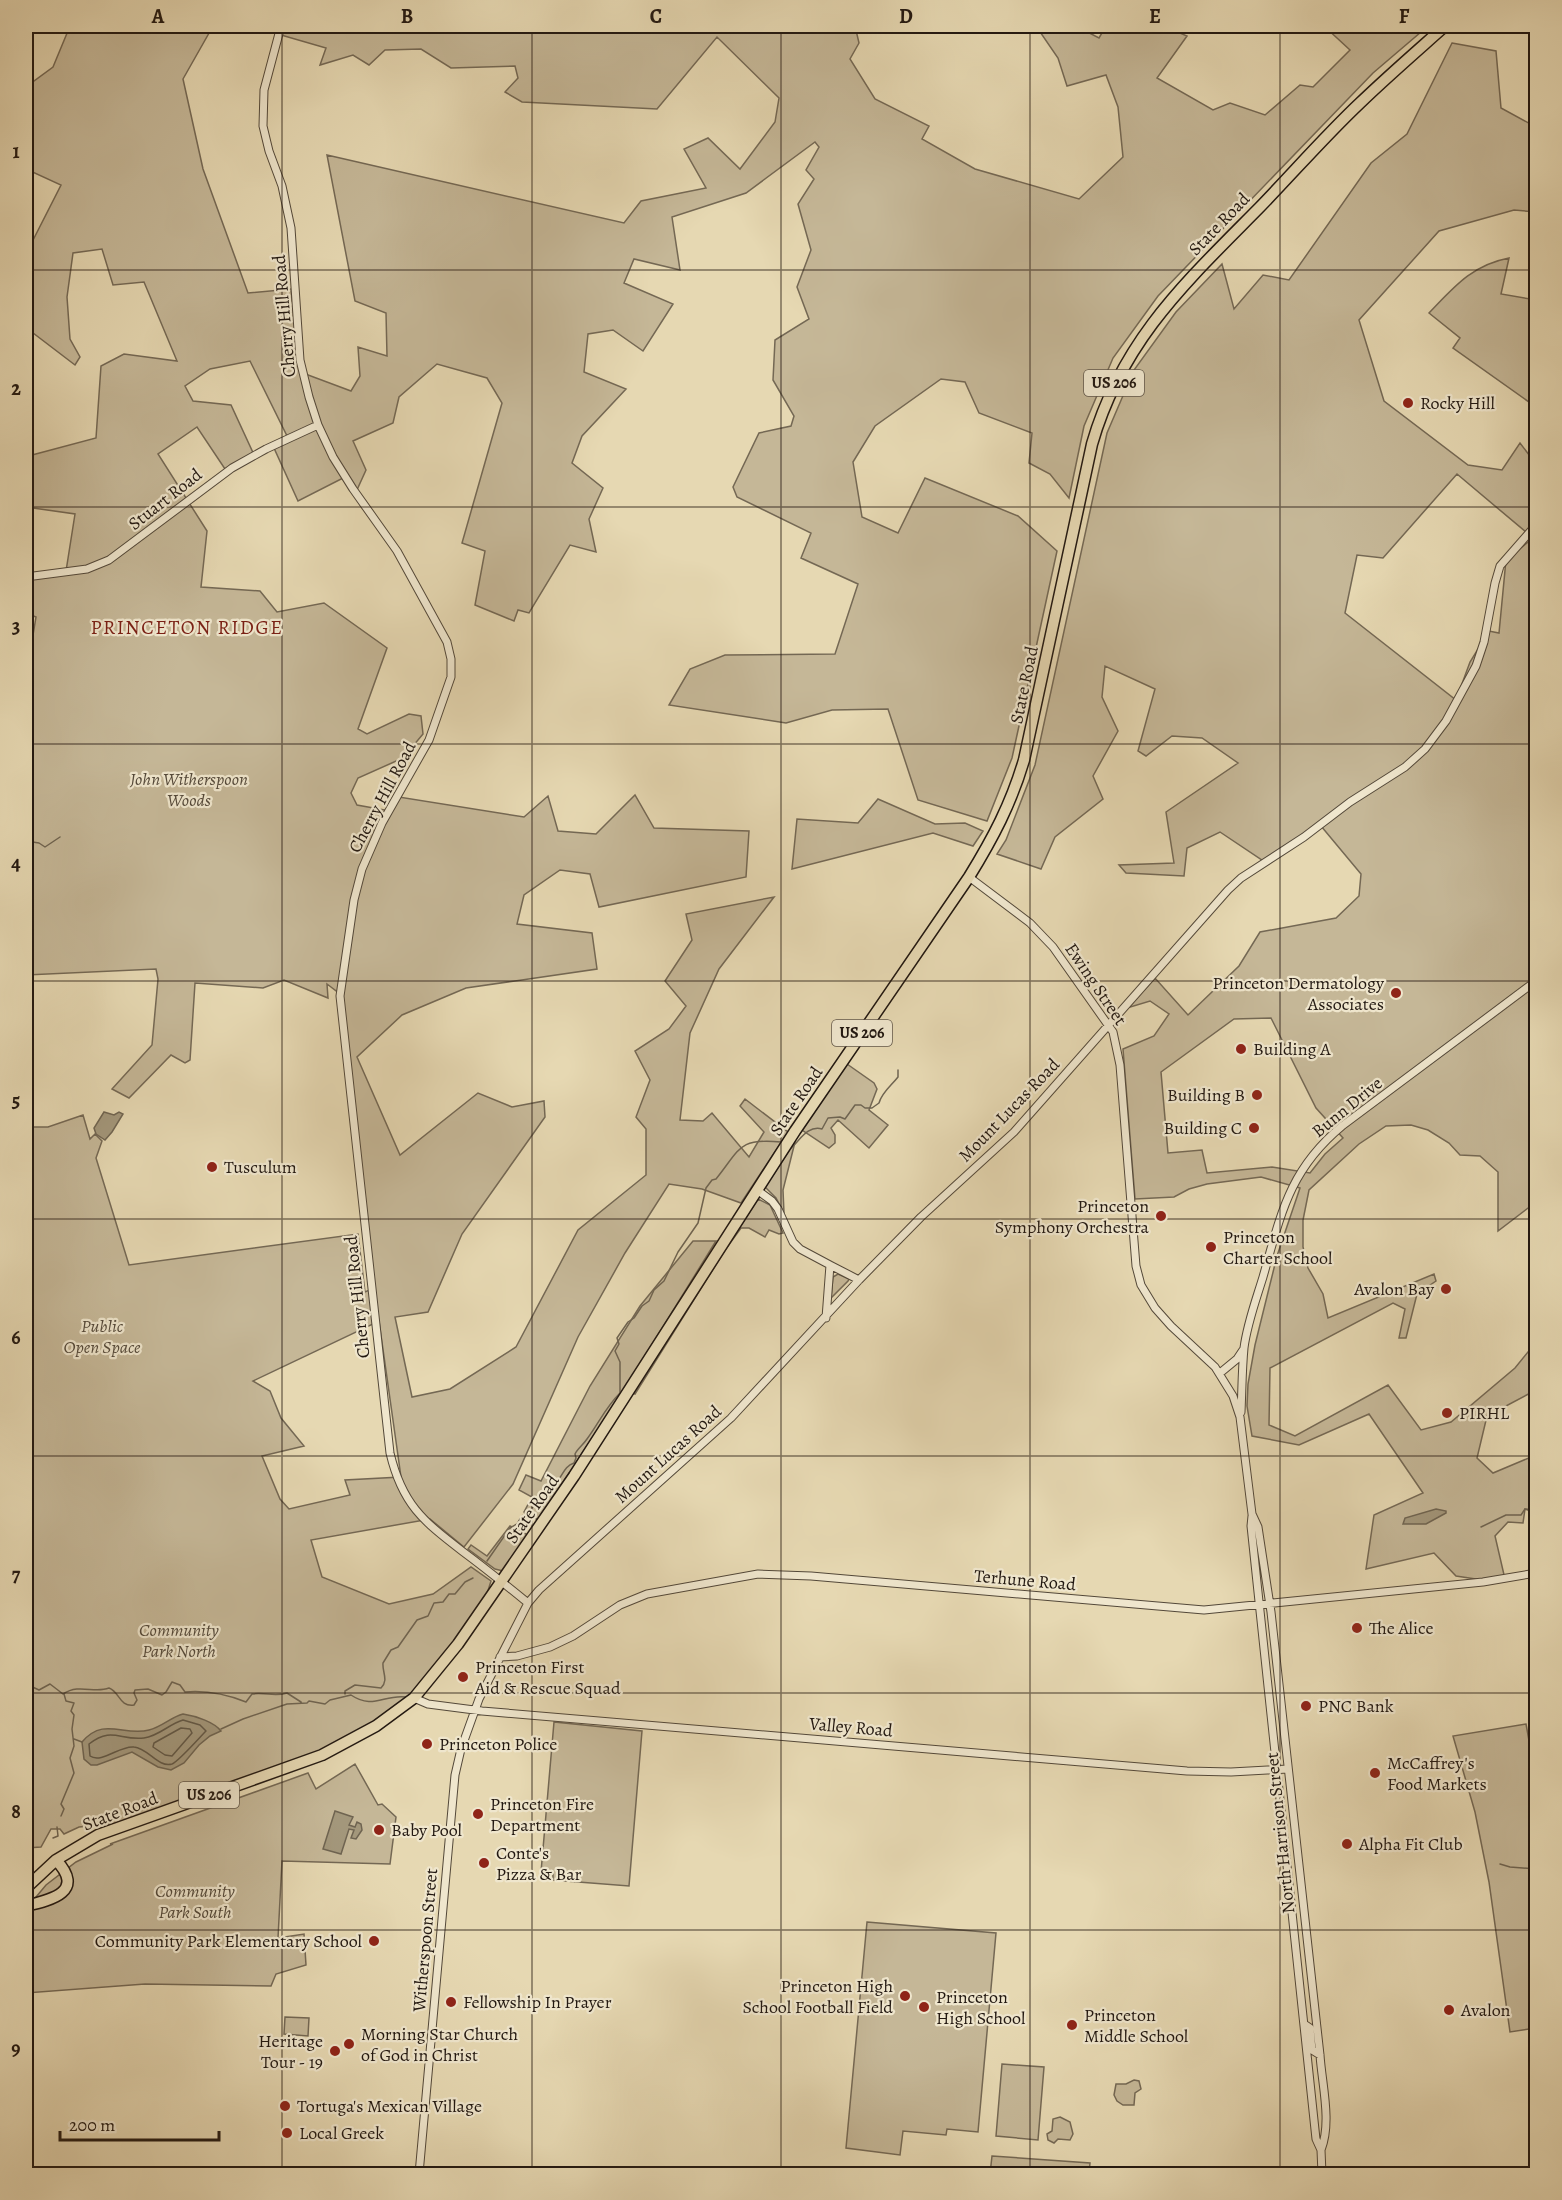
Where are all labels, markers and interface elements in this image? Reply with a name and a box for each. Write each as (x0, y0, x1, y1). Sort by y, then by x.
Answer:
text: A (151, 3, 165, 30)
text: B (401, 3, 413, 30)
text: C (650, 3, 662, 30)
text: D (899, 3, 913, 30)
text: E (1149, 3, 1161, 30)
text: F (1399, 3, 1410, 30)
text: 1 (12, 138, 20, 165)
street label: State Road (1183, 187, 1255, 261)
street label: Cherry Hill Road (267, 253, 301, 378)
road number: US 206 (1084, 370, 1144, 396)
text: 2 (11, 375, 21, 402)
place label: Rocky Hill (1420, 391, 1495, 415)
marker: Rocky Hill (1401, 396, 1415, 410)
street label: Stuart Road (123, 462, 207, 535)
text: 3 (12, 613, 20, 640)
district label: PRINCETON RIDGE (90, 614, 284, 641)
street label: State Road (1004, 644, 1044, 726)
street label: Cherry Hill Road (343, 737, 422, 857)
park label: John Witherspoon Woods (129, 767, 248, 812)
text: 4 (11, 850, 21, 877)
street label: Ewing Street (1060, 938, 1132, 1030)
place label: Princeton Dermatology Associates (1212, 971, 1385, 1016)
marker: Princeton Dermatology Associates (1389, 986, 1403, 1000)
road number: US 206 (832, 1020, 892, 1046)
place label: Building A (1253, 1037, 1331, 1061)
marker: Building A (1234, 1042, 1248, 1056)
street label: Mount Lucas Road (953, 1053, 1065, 1167)
street label: State Road (764, 1061, 828, 1140)
street label: Bunn Drive (1307, 1071, 1387, 1143)
place label: Building B (1167, 1083, 1245, 1107)
text: 5 (12, 1087, 20, 1114)
marker: Building B (1250, 1088, 1264, 1102)
place label: Building C (1164, 1116, 1242, 1140)
marker: Building C (1247, 1121, 1261, 1135)
place label: Tusculum (224, 1155, 297, 1179)
marker: Tusculum (205, 1160, 219, 1174)
place label: Princeton Symphony Orchestra (995, 1194, 1150, 1239)
marker: Princeton Symphony Orchestra (1154, 1209, 1168, 1223)
place label: Princeton Charter School (1223, 1225, 1333, 1270)
street label: Cherry Hill Road (339, 1234, 375, 1359)
marker: Princeton Charter School (1204, 1240, 1218, 1254)
place label: Avalon Bay (1353, 1277, 1435, 1301)
marker: Avalon Bay (1439, 1282, 1453, 1296)
park label: Public Open Space (64, 1314, 141, 1359)
text: 6 (11, 1324, 21, 1351)
street label: Mount Lucas Road (609, 1399, 727, 1508)
place label: PIRHL (1459, 1401, 1510, 1425)
marker: PIRHL (1440, 1406, 1454, 1420)
street label: State Road (500, 1470, 565, 1548)
text: 7 (12, 1561, 21, 1588)
street label: Terhune Road (973, 1564, 1077, 1596)
place label: The Alice (1369, 1616, 1434, 1640)
park label: Community Park North (139, 1618, 219, 1663)
marker: The Alice (1350, 1621, 1364, 1635)
place label: Princeton First Aid & Rescue Squad (474, 1655, 621, 1700)
marker: Princeton First Aid & Rescue Squad (456, 1670, 470, 1684)
place label: PNC Bank (1318, 1694, 1394, 1718)
marker: PNC Bank (1299, 1699, 1313, 1713)
street label: Valley Road (807, 1711, 894, 1743)
place label: Princeton Police (439, 1732, 557, 1756)
marker: Princeton Police (420, 1737, 434, 1751)
street label: North Harrison Street (1260, 1751, 1300, 1915)
place label: McCaffrey's Food Markets (1387, 1751, 1487, 1796)
marker: McCaffrey's Food Markets (1368, 1766, 1382, 1780)
road number: US 206 (179, 1782, 239, 1808)
street label: State Road (79, 1786, 161, 1836)
place label: Princeton Fire Department (490, 1792, 594, 1837)
text: 8 (11, 1798, 21, 1825)
marker: Princeton Fire Department (471, 1807, 485, 1821)
place label: Baby Pool (391, 1818, 463, 1842)
marker: Baby Pool (372, 1823, 386, 1837)
place label: Alpha Fit Club (1358, 1832, 1463, 1856)
marker: Alpha Fit Club (1340, 1837, 1354, 1851)
place label: Conte's Pizza & Bar (496, 1841, 582, 1886)
marker: Conte's Pizza & Bar (477, 1856, 491, 1870)
street label: Witherspoon Street (407, 1867, 443, 2014)
park label: Community Park South (155, 1879, 235, 1924)
place label: Community Park Elementary School (95, 1929, 363, 1953)
marker: Community Park Elementary School (367, 1934, 381, 1948)
place label: Princeton High School Football Field (742, 1974, 893, 2019)
place label: Princeton High School (936, 1985, 1026, 2030)
marker: Princeton High School Football Field (898, 1989, 912, 2003)
place label: Fellowship In Prayer (463, 1990, 612, 2014)
marker: Fellowship In Prayer (444, 1995, 458, 2009)
place label: Avalon (1460, 1998, 1511, 2022)
marker: Princeton High School (917, 2000, 931, 2014)
place label: Princeton Middle School (1084, 2003, 1189, 2048)
marker: Avalon (1442, 2003, 1456, 2017)
marker: Princeton Middle School (1065, 2018, 1079, 2032)
place label: Morning Star Church of God in Christ (361, 2022, 518, 2067)
place label: Heritage Tour - 19 (258, 2029, 323, 2074)
text: 9 (11, 2035, 21, 2062)
marker: Morning Star Church of God in Christ (342, 2037, 356, 2051)
marker: Heritage Tour - 19 (328, 2044, 342, 2058)
place label: Tortuga's Mexican Village (297, 2094, 482, 2118)
marker: Tortuga's Mexican Village (278, 2099, 292, 2113)
scale bar (60, 2104, 219, 2142)
text: 200 m (69, 2113, 115, 2137)
place label: Local Greek (299, 2121, 384, 2145)
marker: Local Greek (280, 2126, 294, 2140)

